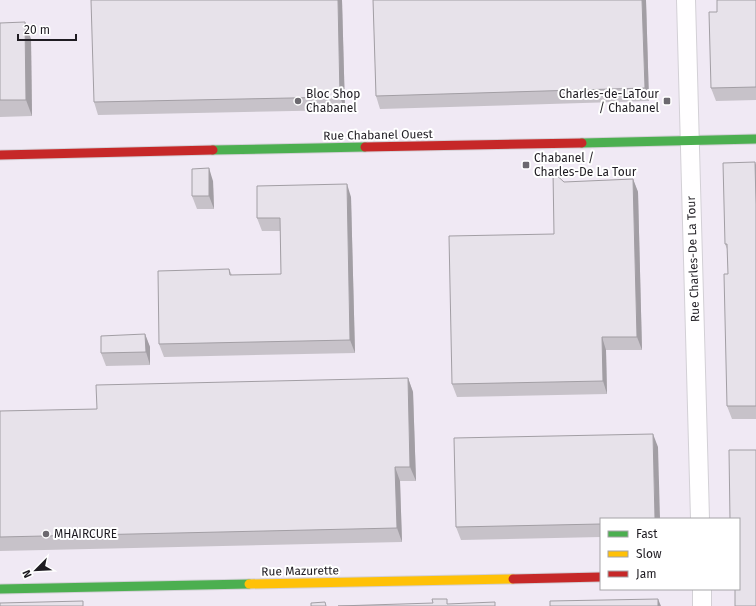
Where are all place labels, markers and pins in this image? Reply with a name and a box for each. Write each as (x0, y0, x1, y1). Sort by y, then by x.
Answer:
place label: Bloc Shop Chabanel (306, 87, 360, 115)
place label: Charles-de-LaTour / Chabanel (559, 87, 659, 115)
marker: Bloc Shop Chabanel (293, 96, 303, 106)
marker: Charles-de-LaTour / Chabanel (662, 96, 672, 106)
place label: Chabanel / Charles-De La Tour (534, 151, 637, 179)
marker: Chabanel / Charles-De La Tour (521, 160, 531, 170)
place label: MHAIRCURE (54, 527, 117, 541)
marker: MHAIRCURE (41, 529, 51, 539)

